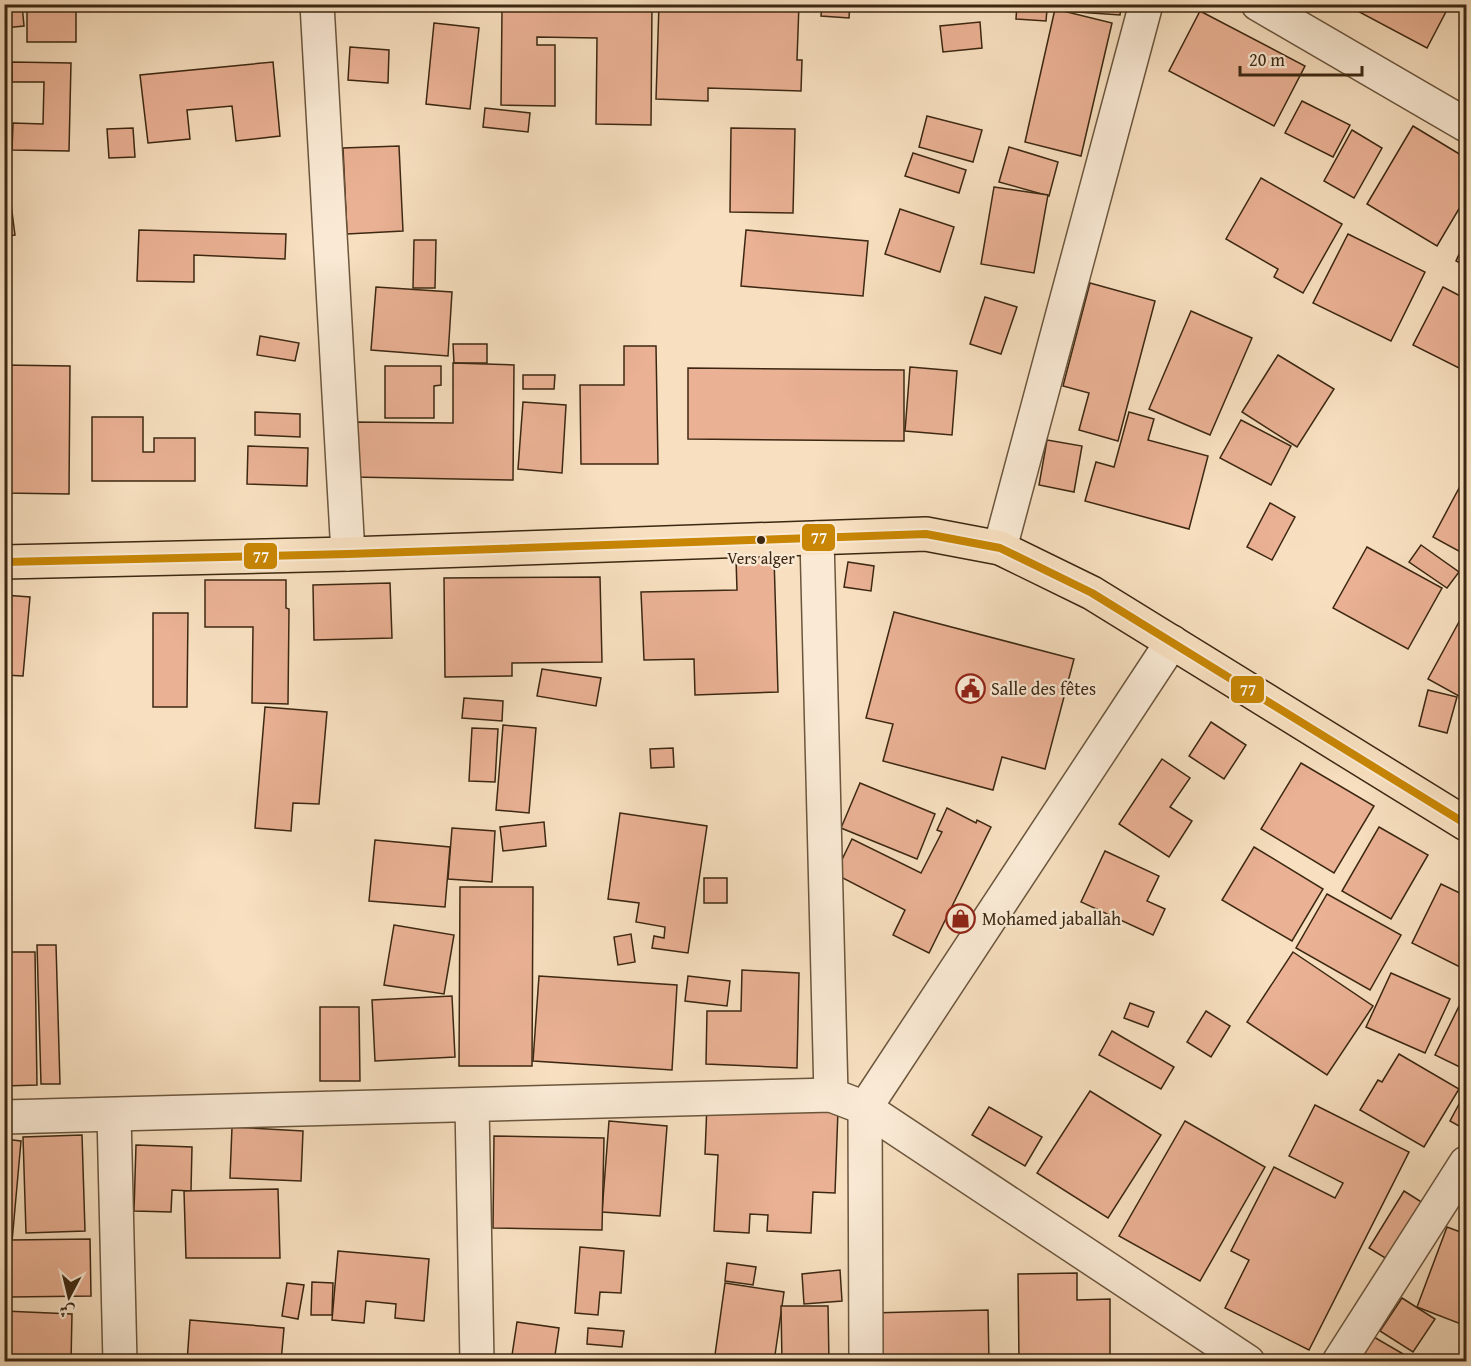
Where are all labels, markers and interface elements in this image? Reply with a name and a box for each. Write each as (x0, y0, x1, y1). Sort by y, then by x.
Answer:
scale bar (1240, 39, 1362, 77)
text: 20 m (1249, 46, 1285, 73)
line badge: 77 (801, 523, 836, 552)
text: 77 (811, 525, 827, 549)
marker: Vers alger (755, 534, 767, 546)
line badge: 77 (243, 542, 278, 570)
text: 77 (253, 544, 269, 568)
place label: Vers alger (727, 546, 795, 570)
public building icon: Salle des fêtes (954, 672, 986, 704)
place label: Salle des fêtes (991, 675, 1096, 702)
line badge: 77 (1230, 675, 1265, 704)
text: 77 (1240, 677, 1256, 701)
shop icon: Mohamed jaballah (945, 902, 977, 934)
place label: Mohamed jaballah (982, 905, 1121, 932)
north arrow (39, 1267, 99, 1327)
text: ش (58, 1299, 77, 1325)

